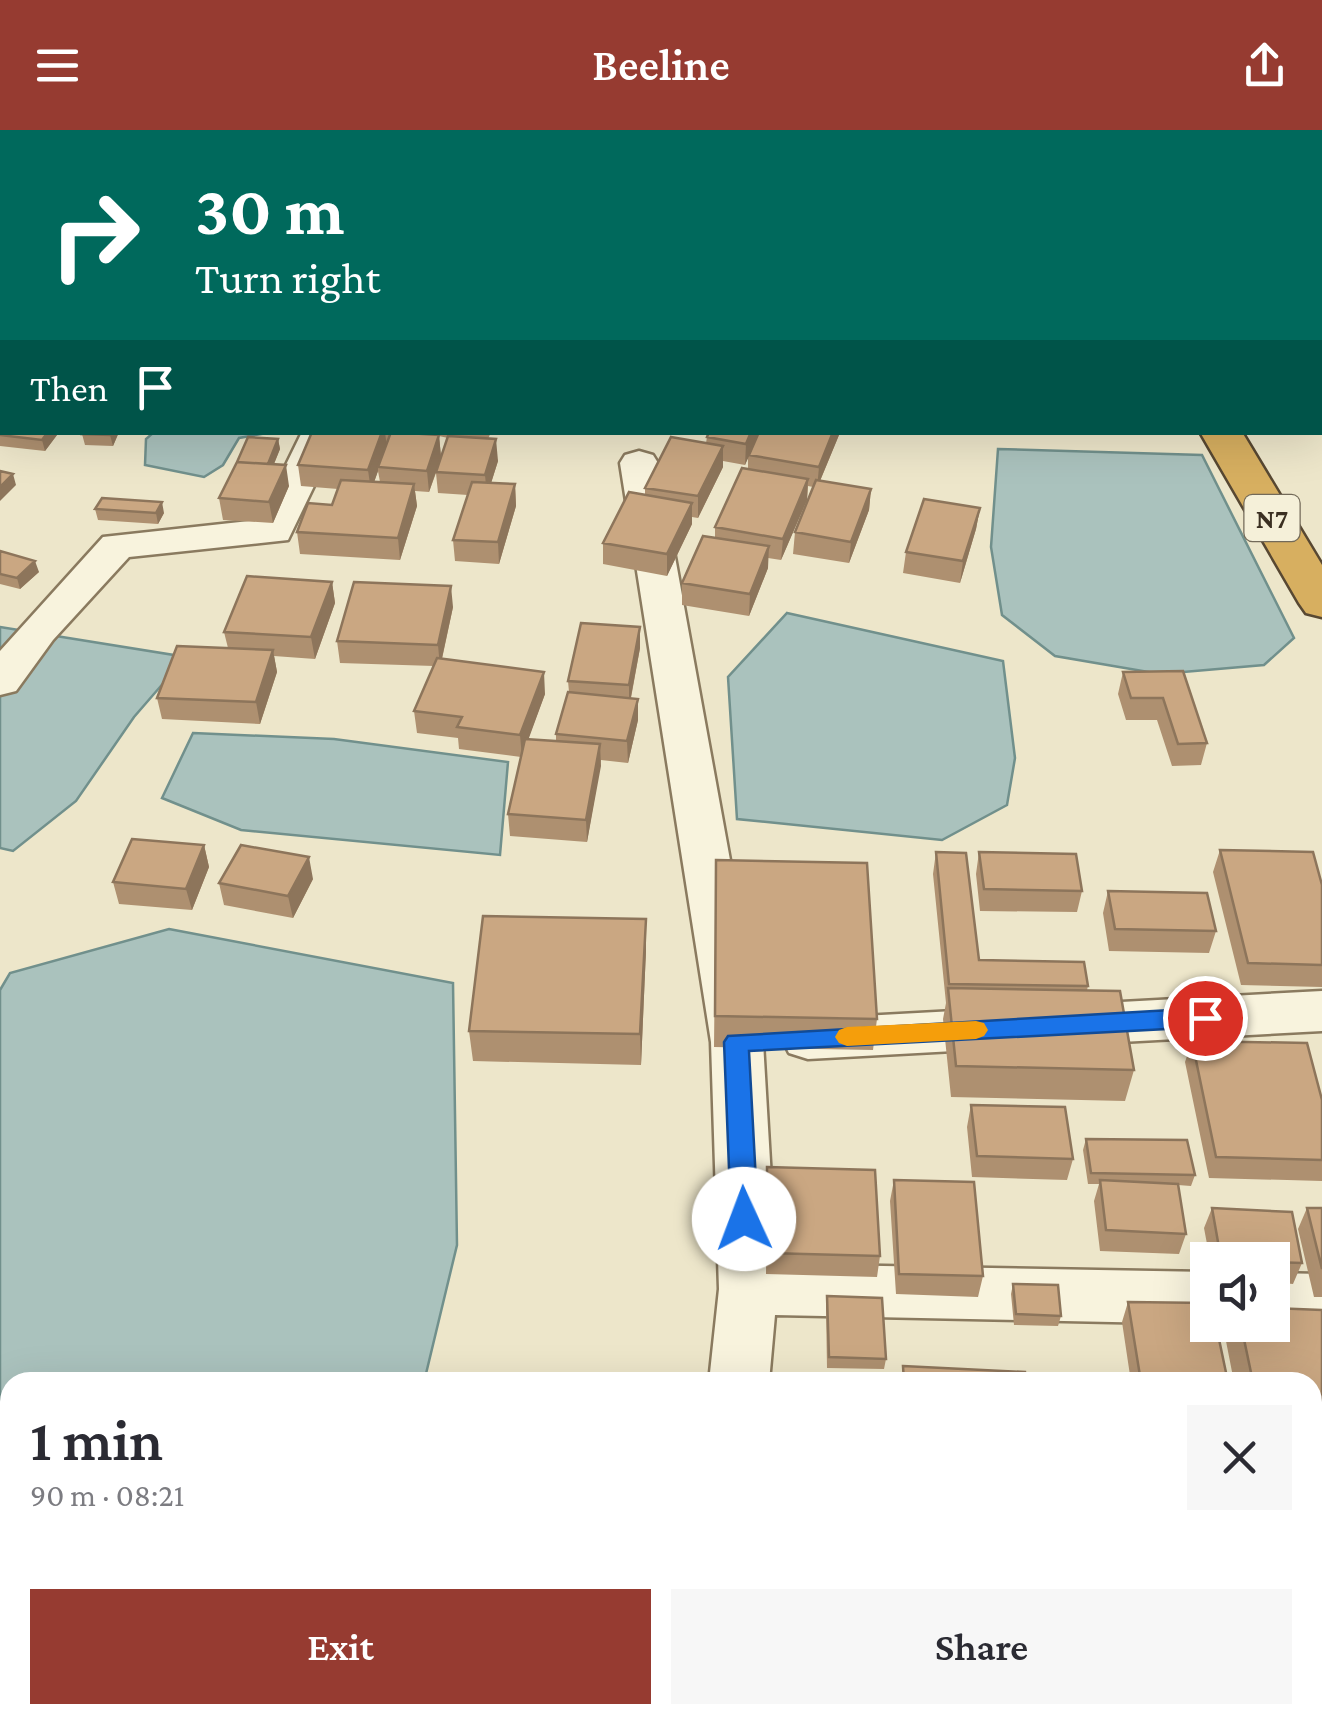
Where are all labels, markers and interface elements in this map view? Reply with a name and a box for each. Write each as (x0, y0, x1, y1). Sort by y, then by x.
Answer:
icon: menu (30, 38, 85, 93)
icon: share (1237, 38, 1292, 93)
text: Beeline (592, 40, 730, 90)
icon: right (30, 170, 160, 300)
text: 30 m (195, 171, 344, 249)
text: Turn right (195, 253, 380, 303)
icon: arrive (128, 360, 183, 415)
text: Then (30, 367, 108, 409)
road number: N7 (1244, 495, 1300, 541)
pin (1163, 976, 1248, 1061)
icon: arrive (1178, 991, 1233, 1046)
position arrow (692, 1167, 796, 1271)
map controls (1190, 1242, 1290, 1342)
button: sound (1190, 1242, 1290, 1342)
button: close (1187, 1405, 1292, 1510)
text: 1 min (30, 1406, 163, 1473)
text: 90 m · 08:21 (30, 1477, 184, 1513)
button: Exit (30, 1589, 651, 1704)
button: Share (671, 1589, 1292, 1704)

